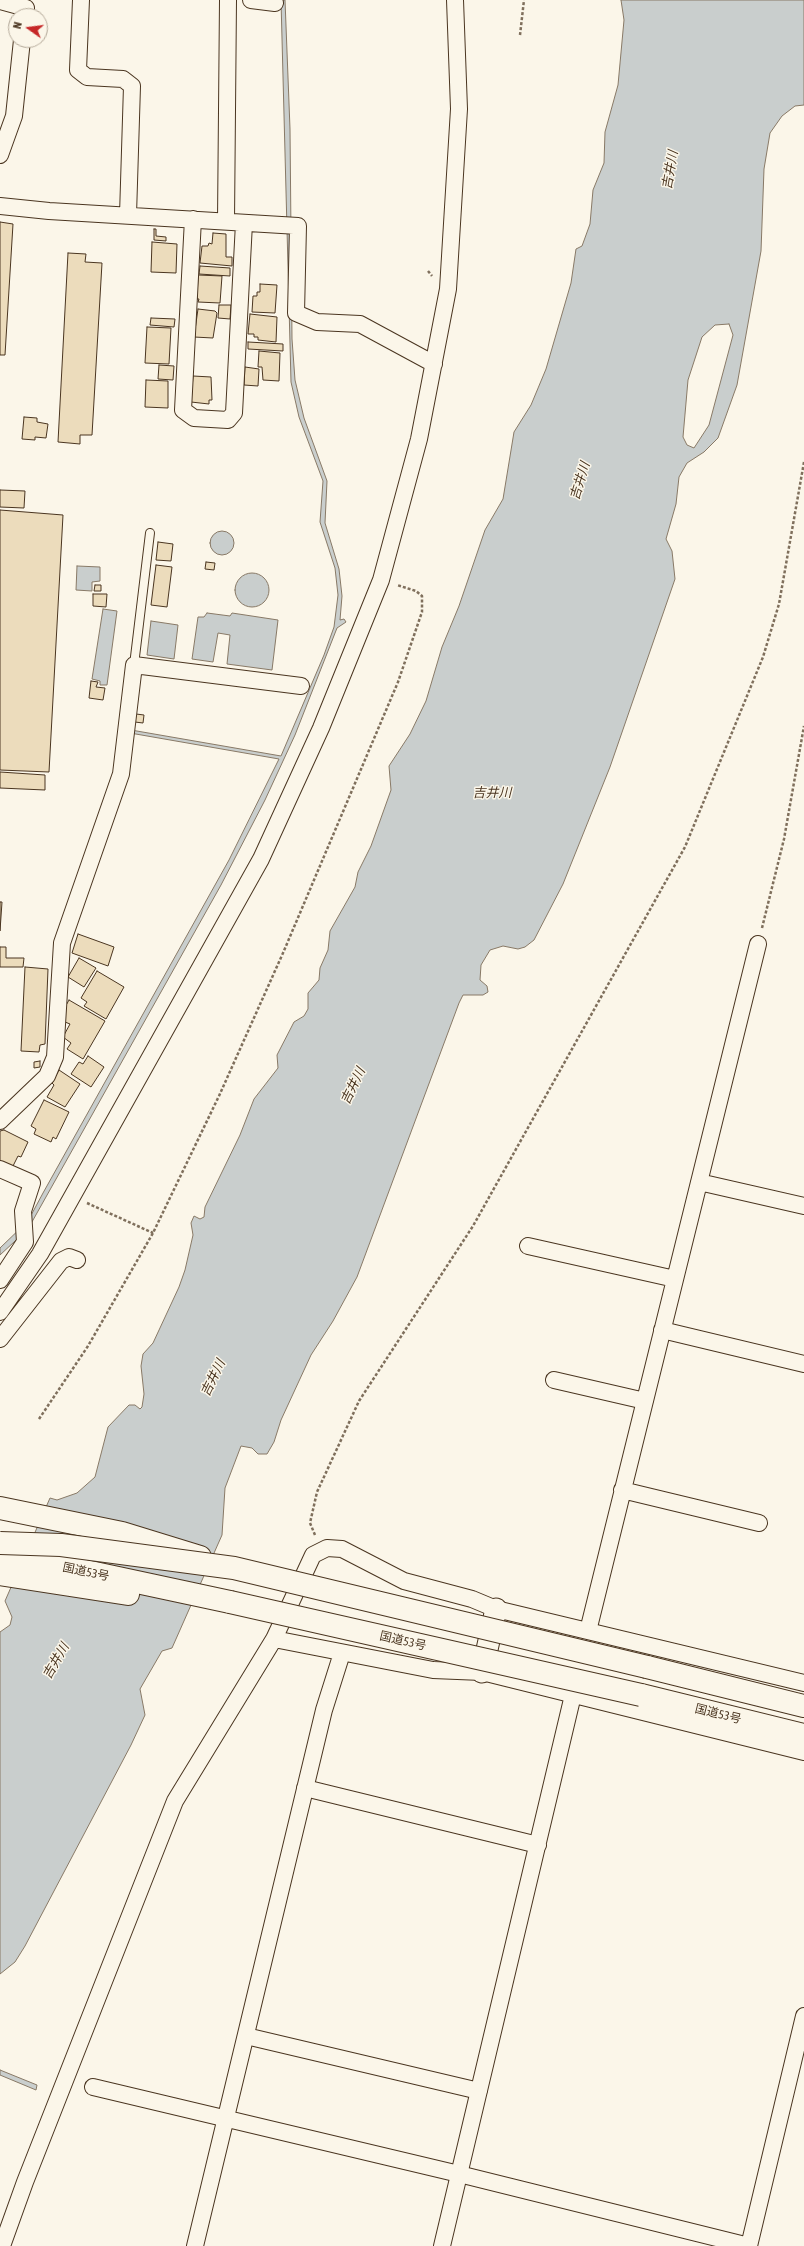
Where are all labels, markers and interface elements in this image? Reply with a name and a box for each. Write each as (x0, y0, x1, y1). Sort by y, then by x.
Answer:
north arrow (8, 8, 48, 48)
text: N (11, 21, 24, 30)
water label: 吉井川 (659, 149, 681, 191)
water label: 吉井川 (567, 460, 593, 502)
water label: 吉井川 (473, 785, 511, 801)
water label: 吉井川 (337, 1065, 369, 1107)
water label: 吉井川 (197, 1357, 229, 1399)
street label: 国道53号 (61, 1560, 111, 1584)
street label: 国道53号 (378, 1629, 428, 1653)
water label: 吉井川 (39, 1640, 73, 1682)
street label: 国道53号 (693, 1701, 743, 1727)

